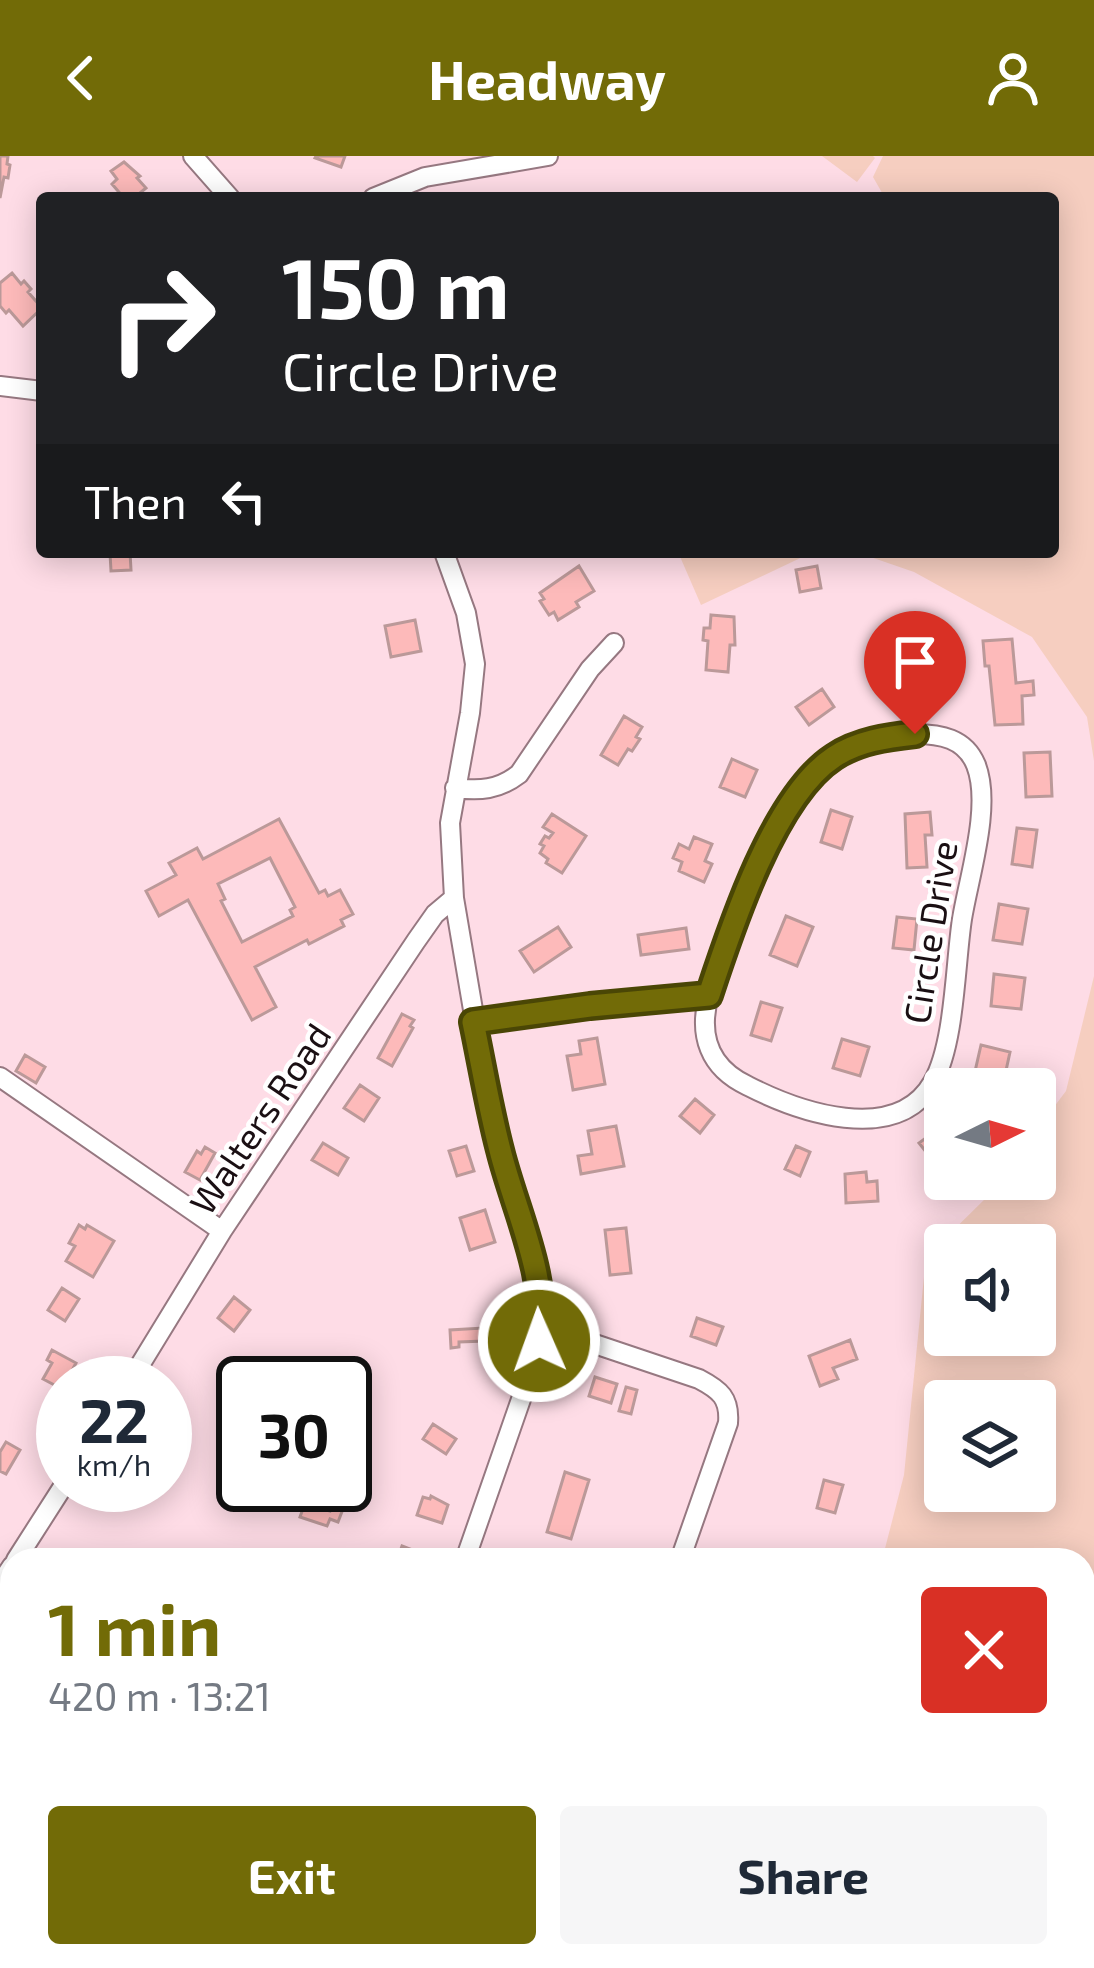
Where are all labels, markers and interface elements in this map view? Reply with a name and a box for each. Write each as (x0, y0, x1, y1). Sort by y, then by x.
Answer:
icon: back (48, 45, 114, 111)
icon: person (980, 45, 1046, 111)
text: Headway (428, 46, 666, 111)
text: 150 m (282, 235, 510, 336)
icon: right (84, 240, 240, 396)
text: Circle Drive (282, 337, 559, 402)
icon: left (211, 468, 277, 534)
text: Then (84, 474, 187, 528)
pin (864, 611, 966, 734)
icon: arrive (882, 629, 948, 695)
street label: Circle Drive (893, 837, 965, 1027)
street label: Walters Road (179, 1015, 339, 1221)
north arrow (924, 1068, 1056, 1200)
map controls (924, 1068, 1056, 1512)
button: sound (924, 1224, 1056, 1356)
position arrow (476, 1278, 602, 1404)
speed limit sign: 30 (216, 1356, 372, 1512)
button: layers (924, 1380, 1056, 1512)
text: 22 (79, 1383, 149, 1455)
text: km/h (77, 1446, 151, 1482)
text: 1 min (48, 1584, 221, 1670)
button: close (921, 1587, 1047, 1713)
text: 420 m · 13:21 (48, 1672, 271, 1719)
button: Exit (48, 1806, 536, 1944)
button: Share (560, 1806, 1047, 1944)

